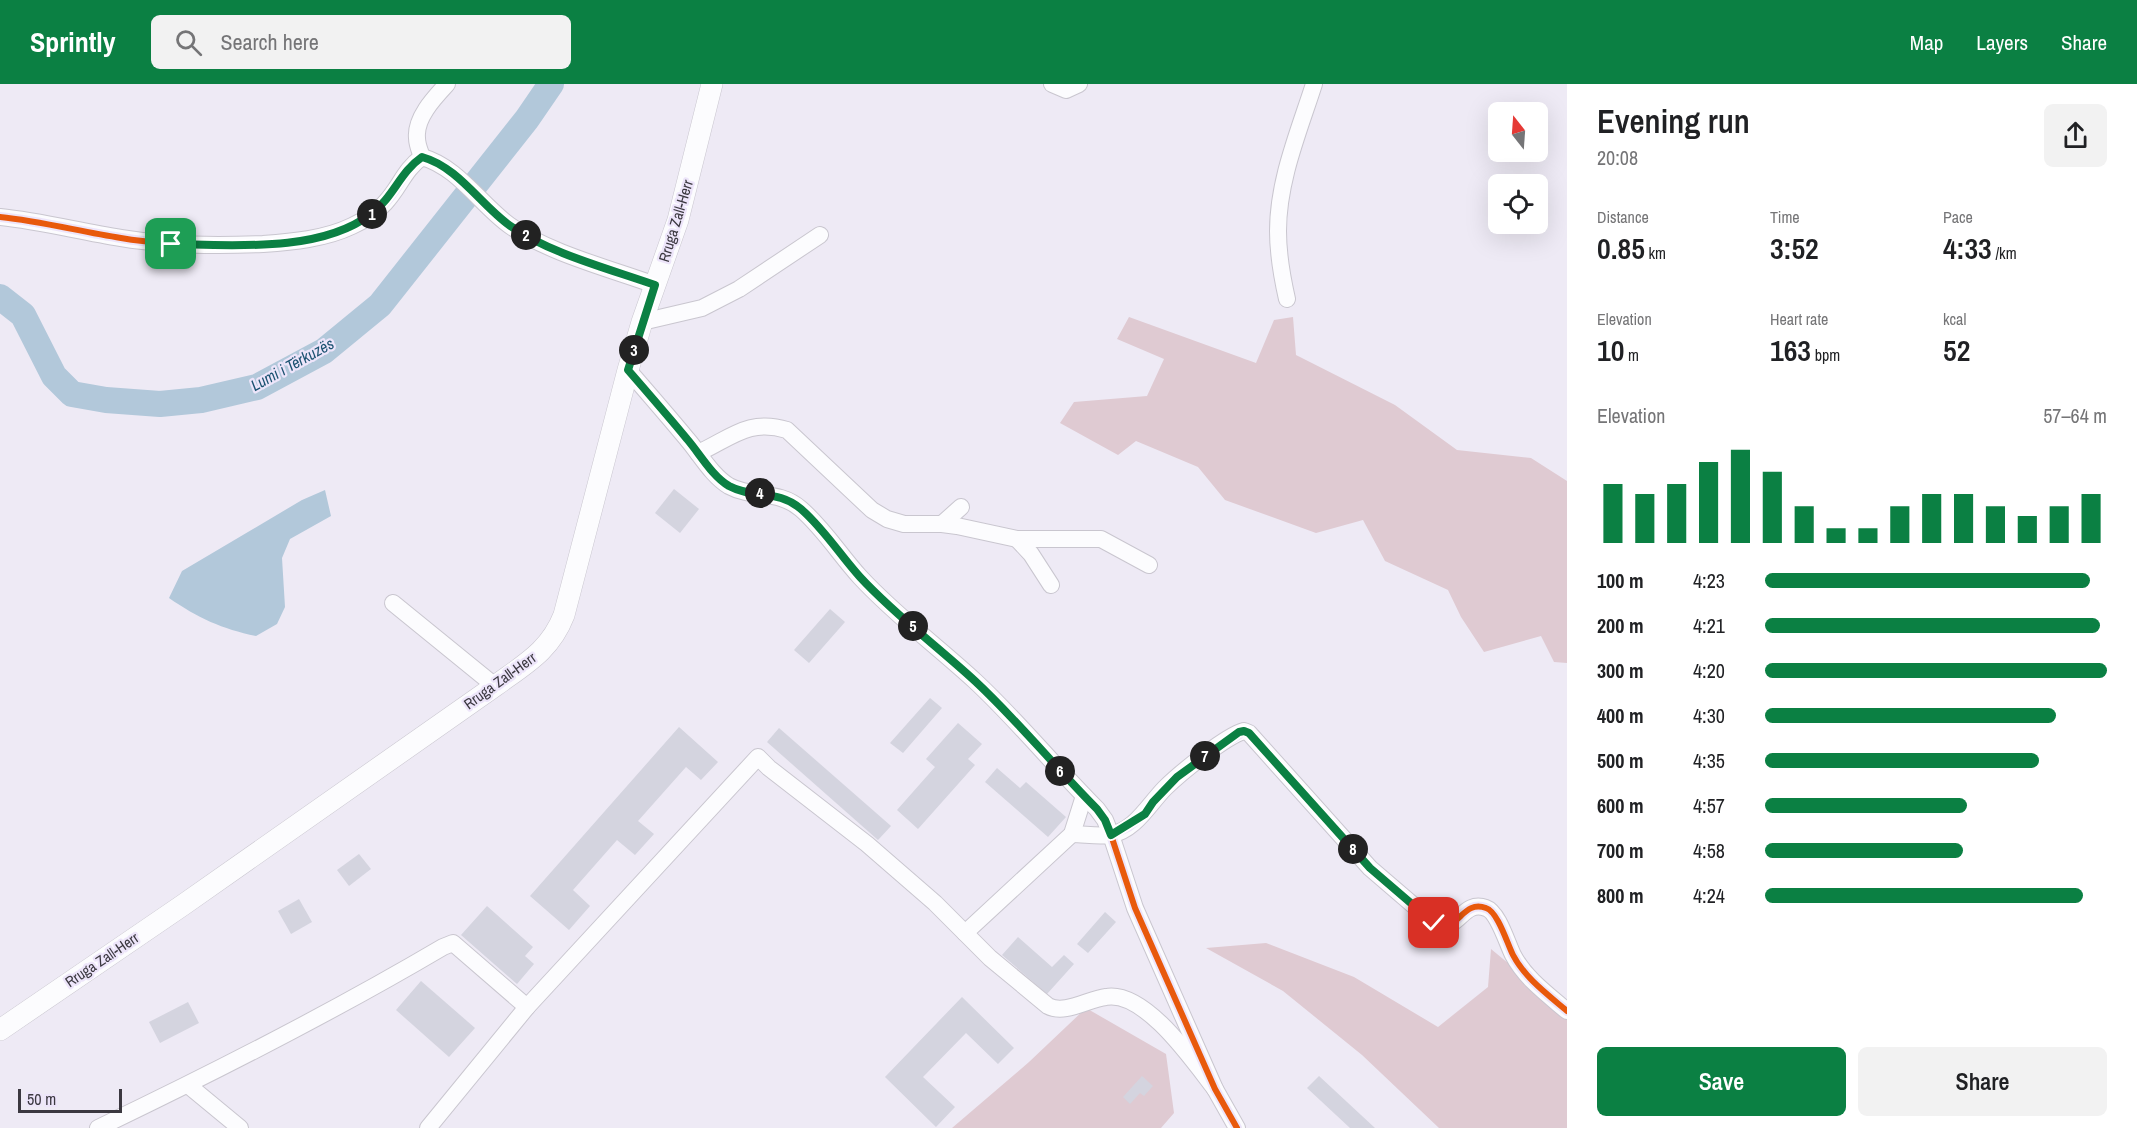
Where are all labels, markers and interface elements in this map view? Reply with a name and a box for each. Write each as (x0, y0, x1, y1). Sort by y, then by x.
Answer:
search box (151, 15, 571, 69)
text: Sprintly (30, 23, 115, 61)
icon: search (172, 26, 205, 59)
text: Search here (220, 27, 319, 57)
text: Map (1910, 28, 1943, 57)
text: Layers (1976, 28, 2028, 57)
text: Share (2061, 28, 2107, 57)
text: Evening run (1597, 99, 1750, 143)
north arrow (1488, 102, 1548, 162)
map controls (1488, 102, 1548, 234)
button: share (2044, 104, 2107, 167)
text: 20:08 (1597, 144, 1638, 171)
button: locate (1488, 174, 1548, 234)
street label: Rruga Zall-Herr (653, 177, 698, 264)
pin: 1 (357, 199, 387, 229)
text: 1 (368, 203, 376, 225)
text: Distance (1597, 206, 1649, 228)
text: Time (1770, 206, 1800, 228)
text: Pace (1943, 206, 1973, 228)
pin (145, 218, 196, 269)
pin: 2 (511, 220, 541, 250)
text: 2 (522, 224, 530, 246)
icon: arrive (154, 227, 187, 260)
text: 0.85 (1597, 228, 1645, 268)
text: 3:52 (1770, 228, 1819, 268)
text: 4:33 (1943, 228, 1992, 268)
text: km (1645, 242, 1666, 264)
text: /km (1992, 242, 2017, 264)
text: Elevation (1597, 308, 1652, 330)
text: Heart rate (1770, 308, 1828, 330)
text: kcal (1943, 308, 1966, 330)
text: 10 (1597, 330, 1624, 370)
text: 163 (1770, 330, 1811, 370)
text: 52 (1943, 330, 1970, 370)
water label: Lumi i Tërkuzës (246, 332, 338, 396)
pin: 3 (619, 335, 649, 365)
text: 3 (630, 339, 638, 361)
text: m (1624, 344, 1639, 366)
text: bpm (1811, 344, 1840, 366)
text: Elevation (1597, 402, 1665, 429)
text: 57–64 m (2043, 402, 2107, 429)
pin: 4 (745, 478, 775, 508)
text: 4 (756, 482, 764, 504)
text: 100 m (1597, 567, 1644, 594)
text: 4:23 (1693, 567, 1725, 594)
pin: 5 (898, 611, 928, 641)
text: 200 m (1597, 612, 1644, 639)
text: 4:21 (1693, 612, 1725, 639)
text: 5 (909, 615, 917, 637)
street label: Rruga Zall-Herr (459, 647, 540, 714)
text: 300 m (1597, 657, 1644, 684)
text: 4:20 (1693, 657, 1725, 684)
text: 400 m (1597, 702, 1644, 729)
text: 4:30 (1693, 702, 1725, 729)
pin: 7 (1190, 741, 1220, 771)
text: 7 (1201, 745, 1209, 767)
text: 500 m (1597, 747, 1644, 774)
text: 4:35 (1693, 747, 1725, 774)
pin: 6 (1045, 756, 1075, 786)
text: 6 (1056, 760, 1064, 782)
text: 600 m (1597, 792, 1644, 819)
text: 4:57 (1693, 792, 1725, 819)
pin: 8 (1338, 834, 1368, 864)
text: 700 m (1597, 837, 1644, 864)
text: 4:58 (1693, 837, 1725, 864)
text: 8 (1349, 838, 1357, 860)
text: 800 m (1597, 882, 1644, 909)
text: 4:24 (1693, 882, 1725, 909)
pin (1408, 897, 1459, 948)
icon: check (1417, 906, 1450, 939)
street label: Rruga Zall-Herr (61, 927, 143, 992)
button: Save (1597, 1047, 1846, 1116)
button: Share (1858, 1047, 2107, 1116)
scale bar (18, 1086, 122, 1114)
text: 50 m (27, 1088, 56, 1110)

